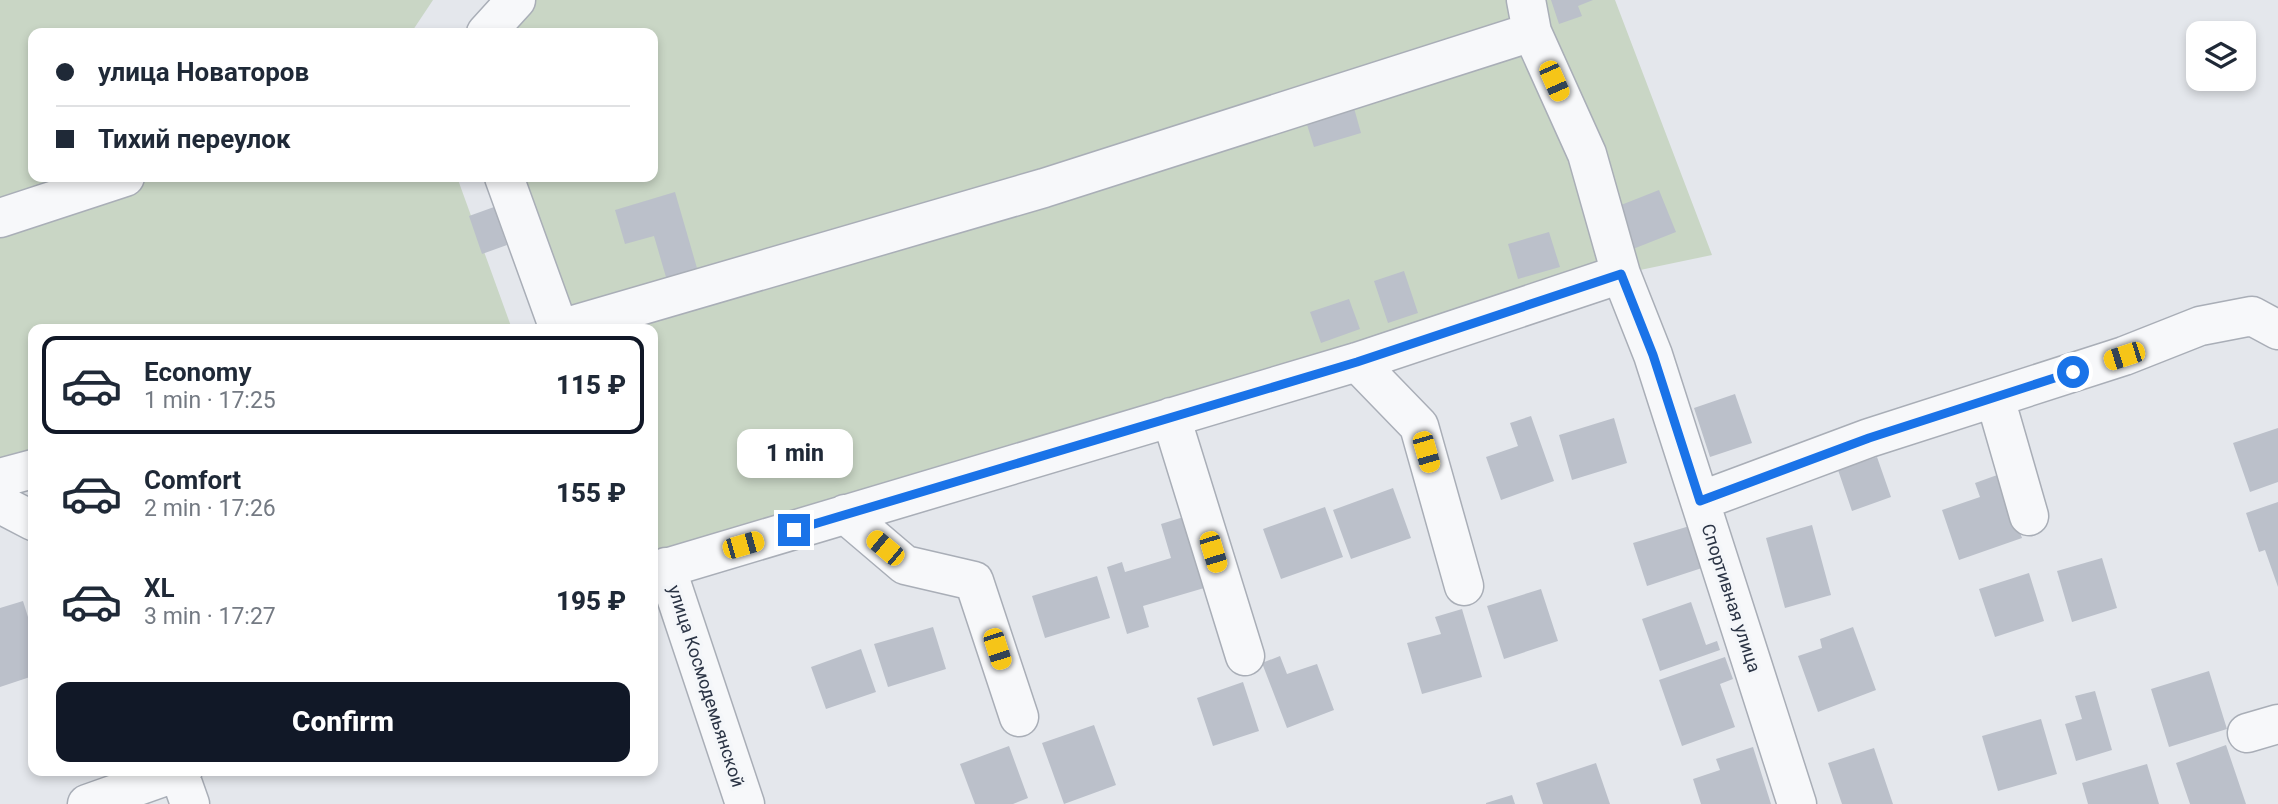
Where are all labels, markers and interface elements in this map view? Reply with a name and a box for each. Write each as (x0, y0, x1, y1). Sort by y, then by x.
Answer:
map controls (2186, 21, 2256, 91)
button: layers (2186, 21, 2256, 91)
text: улица Новаторов (98, 57, 309, 87)
car (1536, 58, 1573, 104)
text: Тихий переулок (98, 124, 291, 154)
car (2101, 340, 2148, 372)
icon: car (60, 354, 123, 417)
route start (2057, 356, 2089, 388)
text: Economy (144, 357, 251, 387)
text: 115 ₽ (556, 370, 626, 400)
text: 1 min · 17:25 (144, 387, 276, 414)
callout: 1 min (736, 428, 852, 477)
car (1411, 429, 1442, 475)
text: 1 min (766, 440, 824, 467)
icon: car (60, 462, 123, 525)
text: Comfort (144, 465, 241, 495)
text: 155 ₽ (556, 478, 626, 508)
text: 2 min · 17:26 (144, 495, 276, 522)
route end (778, 514, 810, 546)
street label: Спортивная улица (1698, 521, 1765, 675)
car (863, 526, 908, 570)
car (720, 529, 767, 561)
car (1197, 529, 1230, 575)
icon: car (60, 570, 123, 633)
text: XL (144, 573, 175, 603)
street label: улица Космодемьянской (664, 582, 749, 790)
text: 195 ₽ (556, 586, 626, 616)
text: 3 min · 17:27 (144, 603, 276, 630)
car (981, 626, 1014, 672)
button: Confirm (56, 682, 630, 762)

